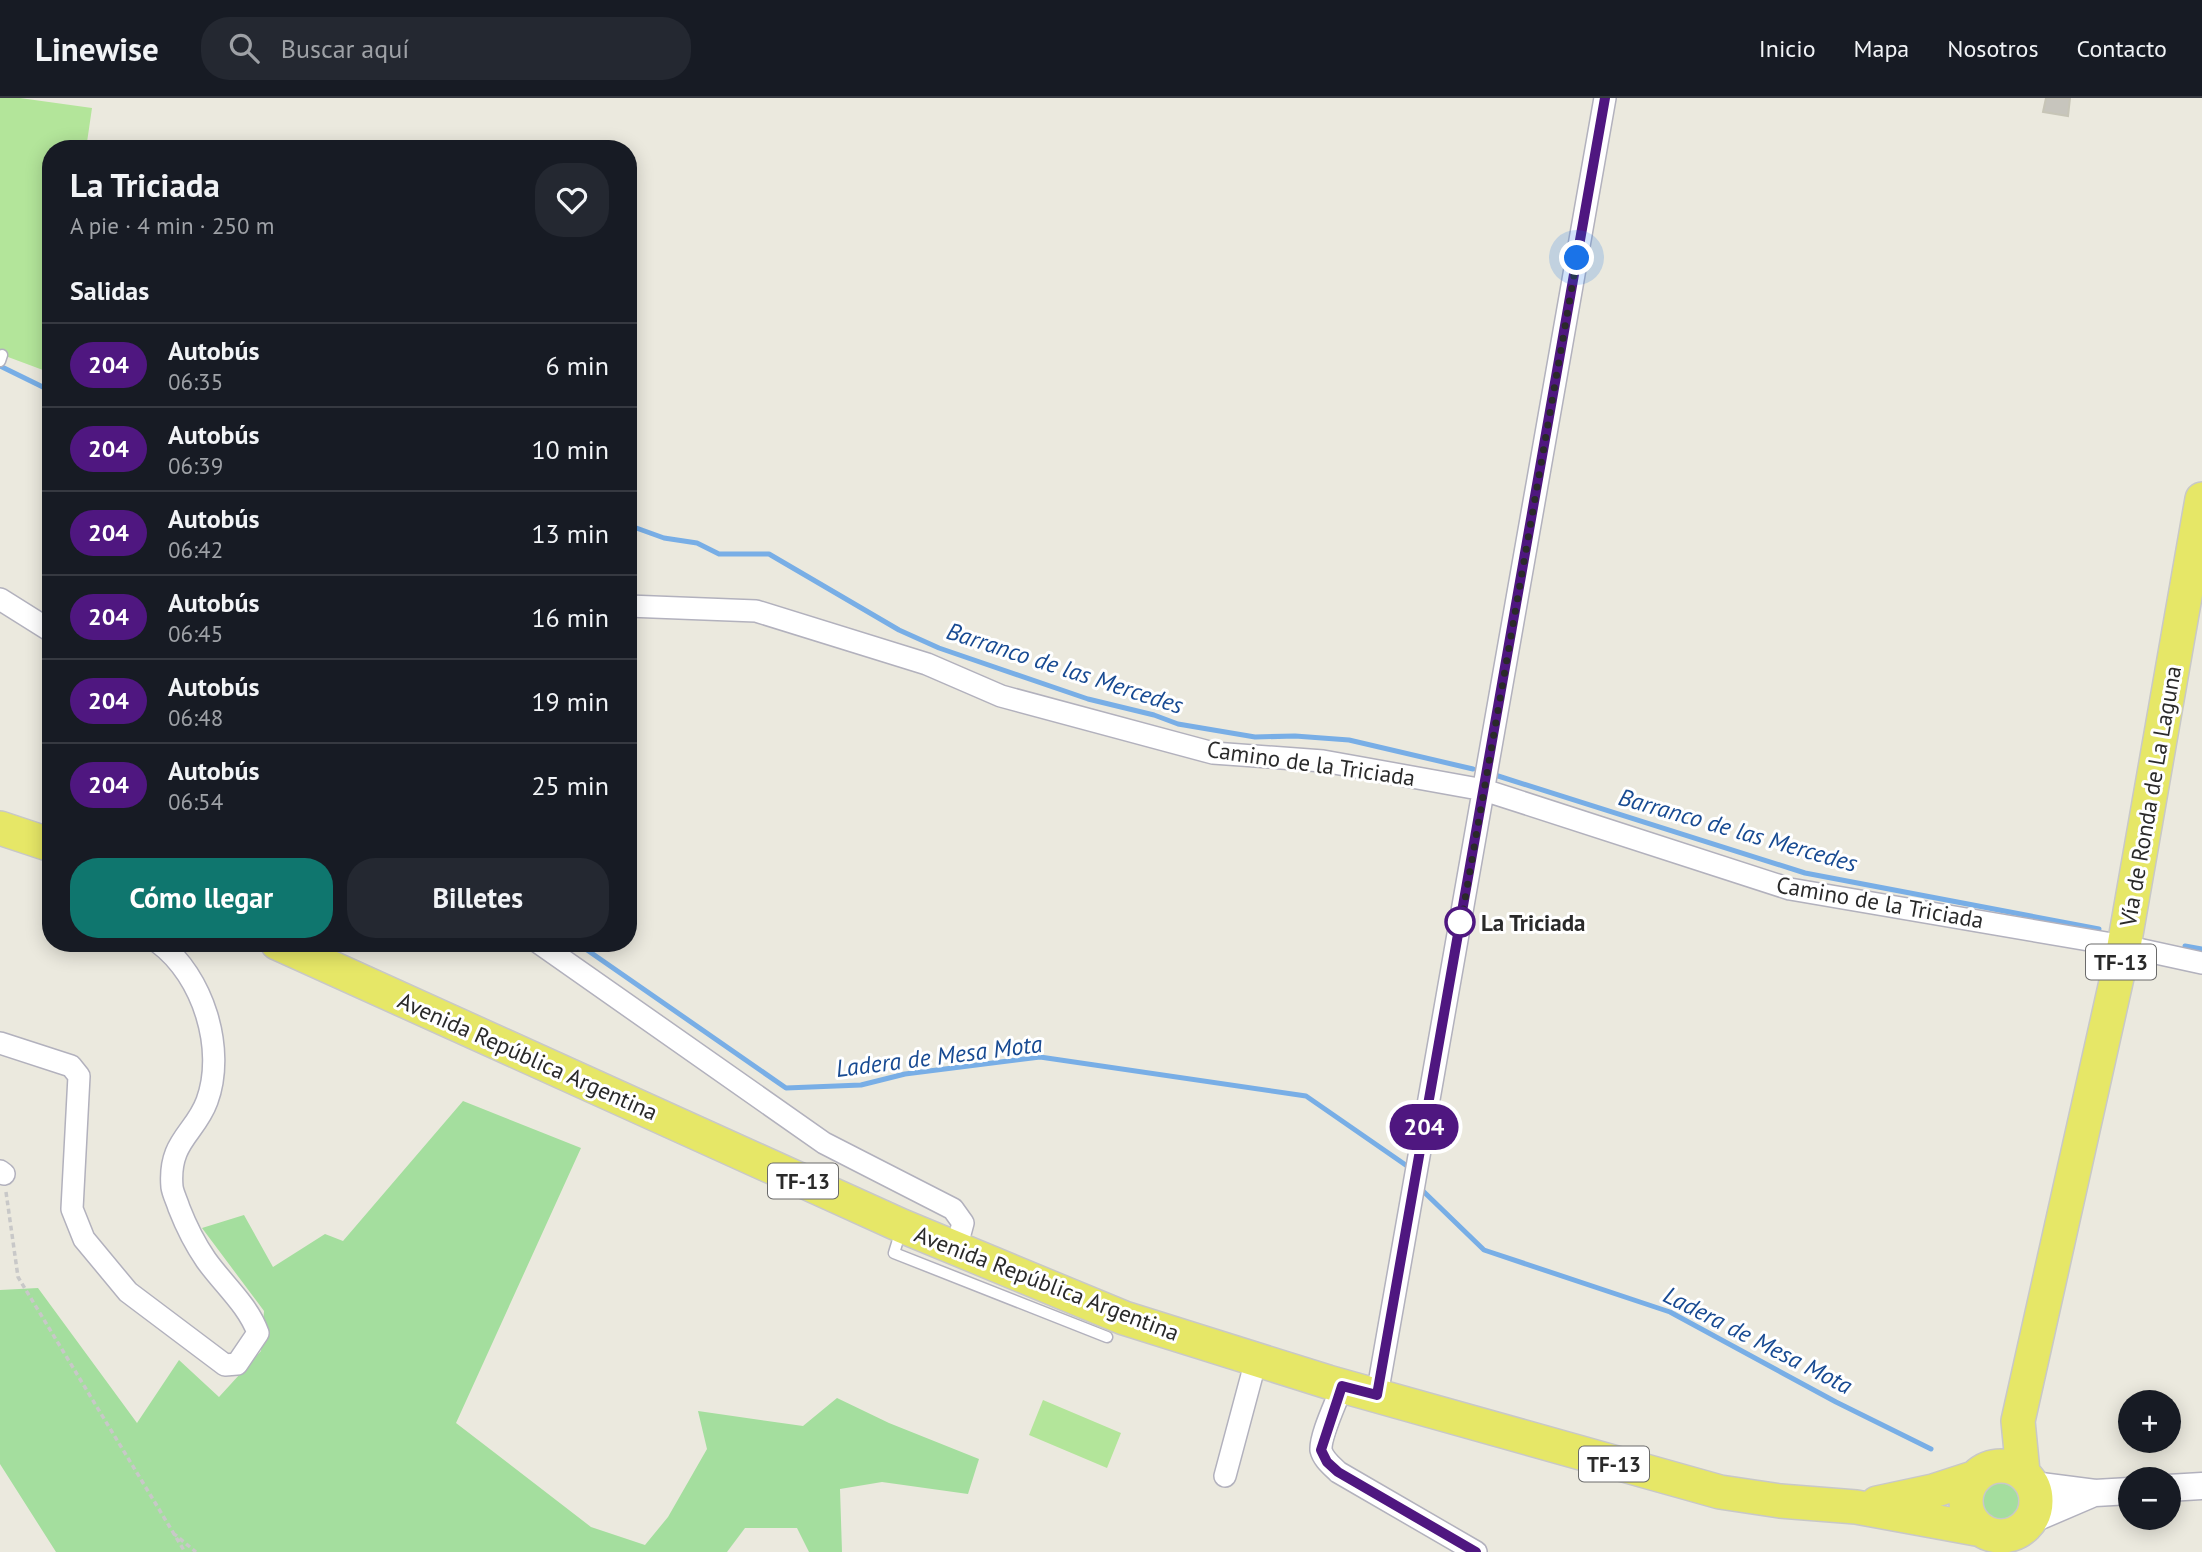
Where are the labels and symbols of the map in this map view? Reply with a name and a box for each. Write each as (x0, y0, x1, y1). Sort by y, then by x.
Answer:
your location (1559, 240, 1594, 275)
water label: Barranco de las Mercedes (943, 615, 1188, 721)
street label: Vía de Ronda de La Laguna (2113, 663, 2187, 930)
street label: Camino de la Triciada (1205, 734, 1417, 792)
water label: Barranco de las Mercedes (1615, 781, 1861, 879)
street label: Camino de la Triciada (1774, 869, 1986, 935)
marker: La Triciada (1445, 907, 1475, 937)
place label: La Triciada (1481, 908, 1586, 937)
road number: TF-13 (2086, 944, 2156, 980)
street label: Avenida República Argentina (394, 986, 662, 1126)
water label: Ladera de Mesa Mota (834, 1028, 1044, 1084)
line badge: 204 (1384, 1104, 1464, 1150)
road number: TF-13 (768, 1164, 838, 1198)
street label: Avenida República Argentina (911, 1219, 1183, 1347)
water label: Ladera de Mesa Mota (1658, 1279, 1858, 1401)
road number: TF-13 (1579, 1446, 1649, 1482)

